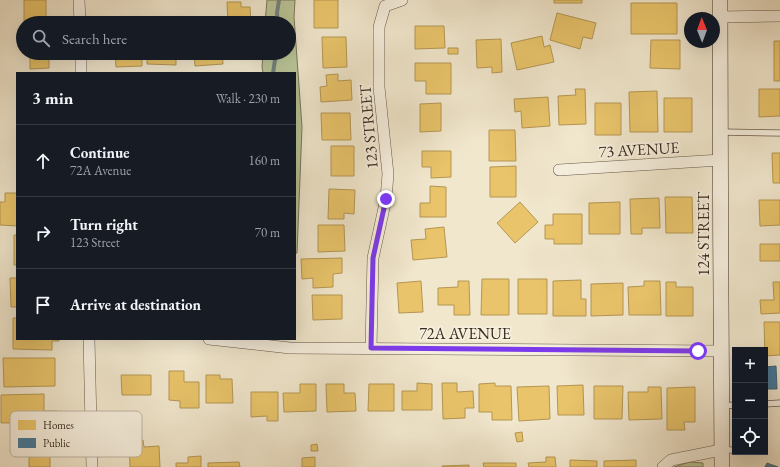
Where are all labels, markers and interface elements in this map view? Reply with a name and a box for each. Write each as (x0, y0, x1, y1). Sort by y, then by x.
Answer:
north arrow (684, 12, 720, 48)
search box (16, 16, 296, 60)
icon: search (30, 27, 52, 49)
text: Search here (62, 29, 127, 48)
street label: 123 STREET (354, 84, 383, 170)
text: 3 min (32, 87, 73, 109)
text: Walk · 230 m (216, 90, 280, 107)
street label: 73 AVENUE (598, 137, 680, 162)
text: Continue (70, 143, 130, 162)
icon: ahead (32, 150, 54, 172)
text: 160 m (249, 152, 280, 169)
text: 72A Avenue (70, 162, 131, 179)
route end (377, 190, 395, 208)
street label: 124 STREET (693, 191, 714, 276)
text: Turn right (70, 215, 138, 234)
icon: right (32, 222, 54, 244)
text: 70 m (255, 224, 280, 241)
text: 123 Street (70, 234, 120, 251)
icon: arrive (32, 294, 54, 316)
text: Arrive at destination (70, 295, 201, 314)
street label: 72A AVENUE (419, 323, 511, 344)
route start (689, 342, 707, 360)
map controls (732, 347, 768, 455)
button: + (732, 347, 768, 383)
button: − (732, 383, 768, 419)
legend (10, 411, 142, 457)
text: Homes (43, 418, 74, 432)
button: locate (732, 419, 768, 455)
text: Public (43, 436, 71, 450)

